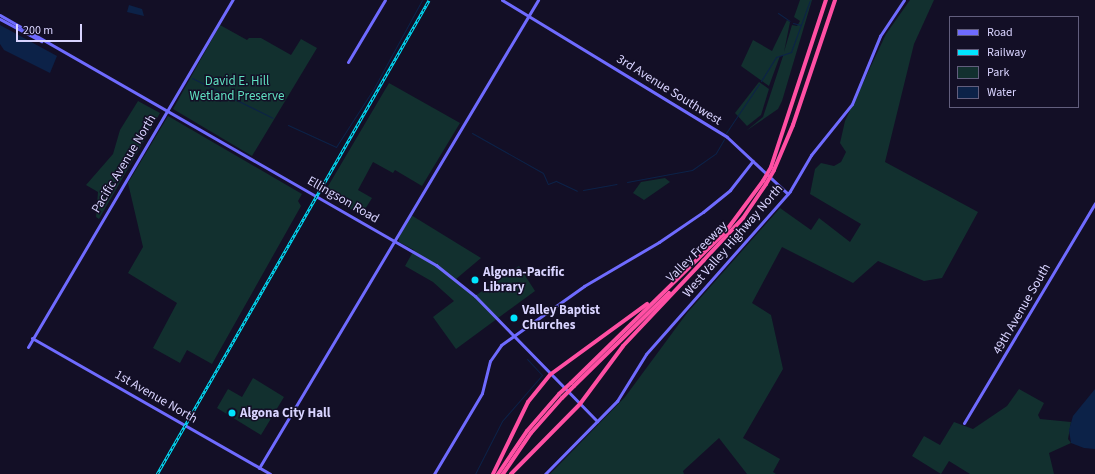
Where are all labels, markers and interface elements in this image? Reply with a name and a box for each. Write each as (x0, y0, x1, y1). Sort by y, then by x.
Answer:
scale bar (18, 16, 84, 42)
legend (949, 16, 1079, 108)
text: 200 m (23, 22, 53, 39)
text: Road (987, 24, 1013, 41)
text: Railway (987, 44, 1026, 61)
street label: 3rd Avenue Southwest (613, 51, 725, 129)
text: Park (987, 64, 1009, 81)
park label: David E. Hill Wetland Preserve (189, 74, 285, 105)
text: Water (987, 84, 1016, 101)
street label: Pacific Avenue North (88, 112, 160, 216)
street label: Ellingson Road (304, 173, 382, 227)
street label: West Valley Highway North (680, 181, 786, 301)
street label: Valley Freeway (663, 218, 731, 286)
street label: 49th Avenue South (990, 261, 1054, 357)
place label: Algona-Pacific Library (483, 265, 565, 296)
marker: Algona-Pacific Library (470, 275, 480, 285)
place label: Valley Baptist Churches (522, 303, 600, 334)
marker: Valley Baptist Churches (509, 313, 519, 323)
street label: 1st Avenue North (112, 367, 200, 427)
place label: Algona City Hall (240, 405, 331, 421)
marker: Algona City Hall (227, 408, 237, 418)

